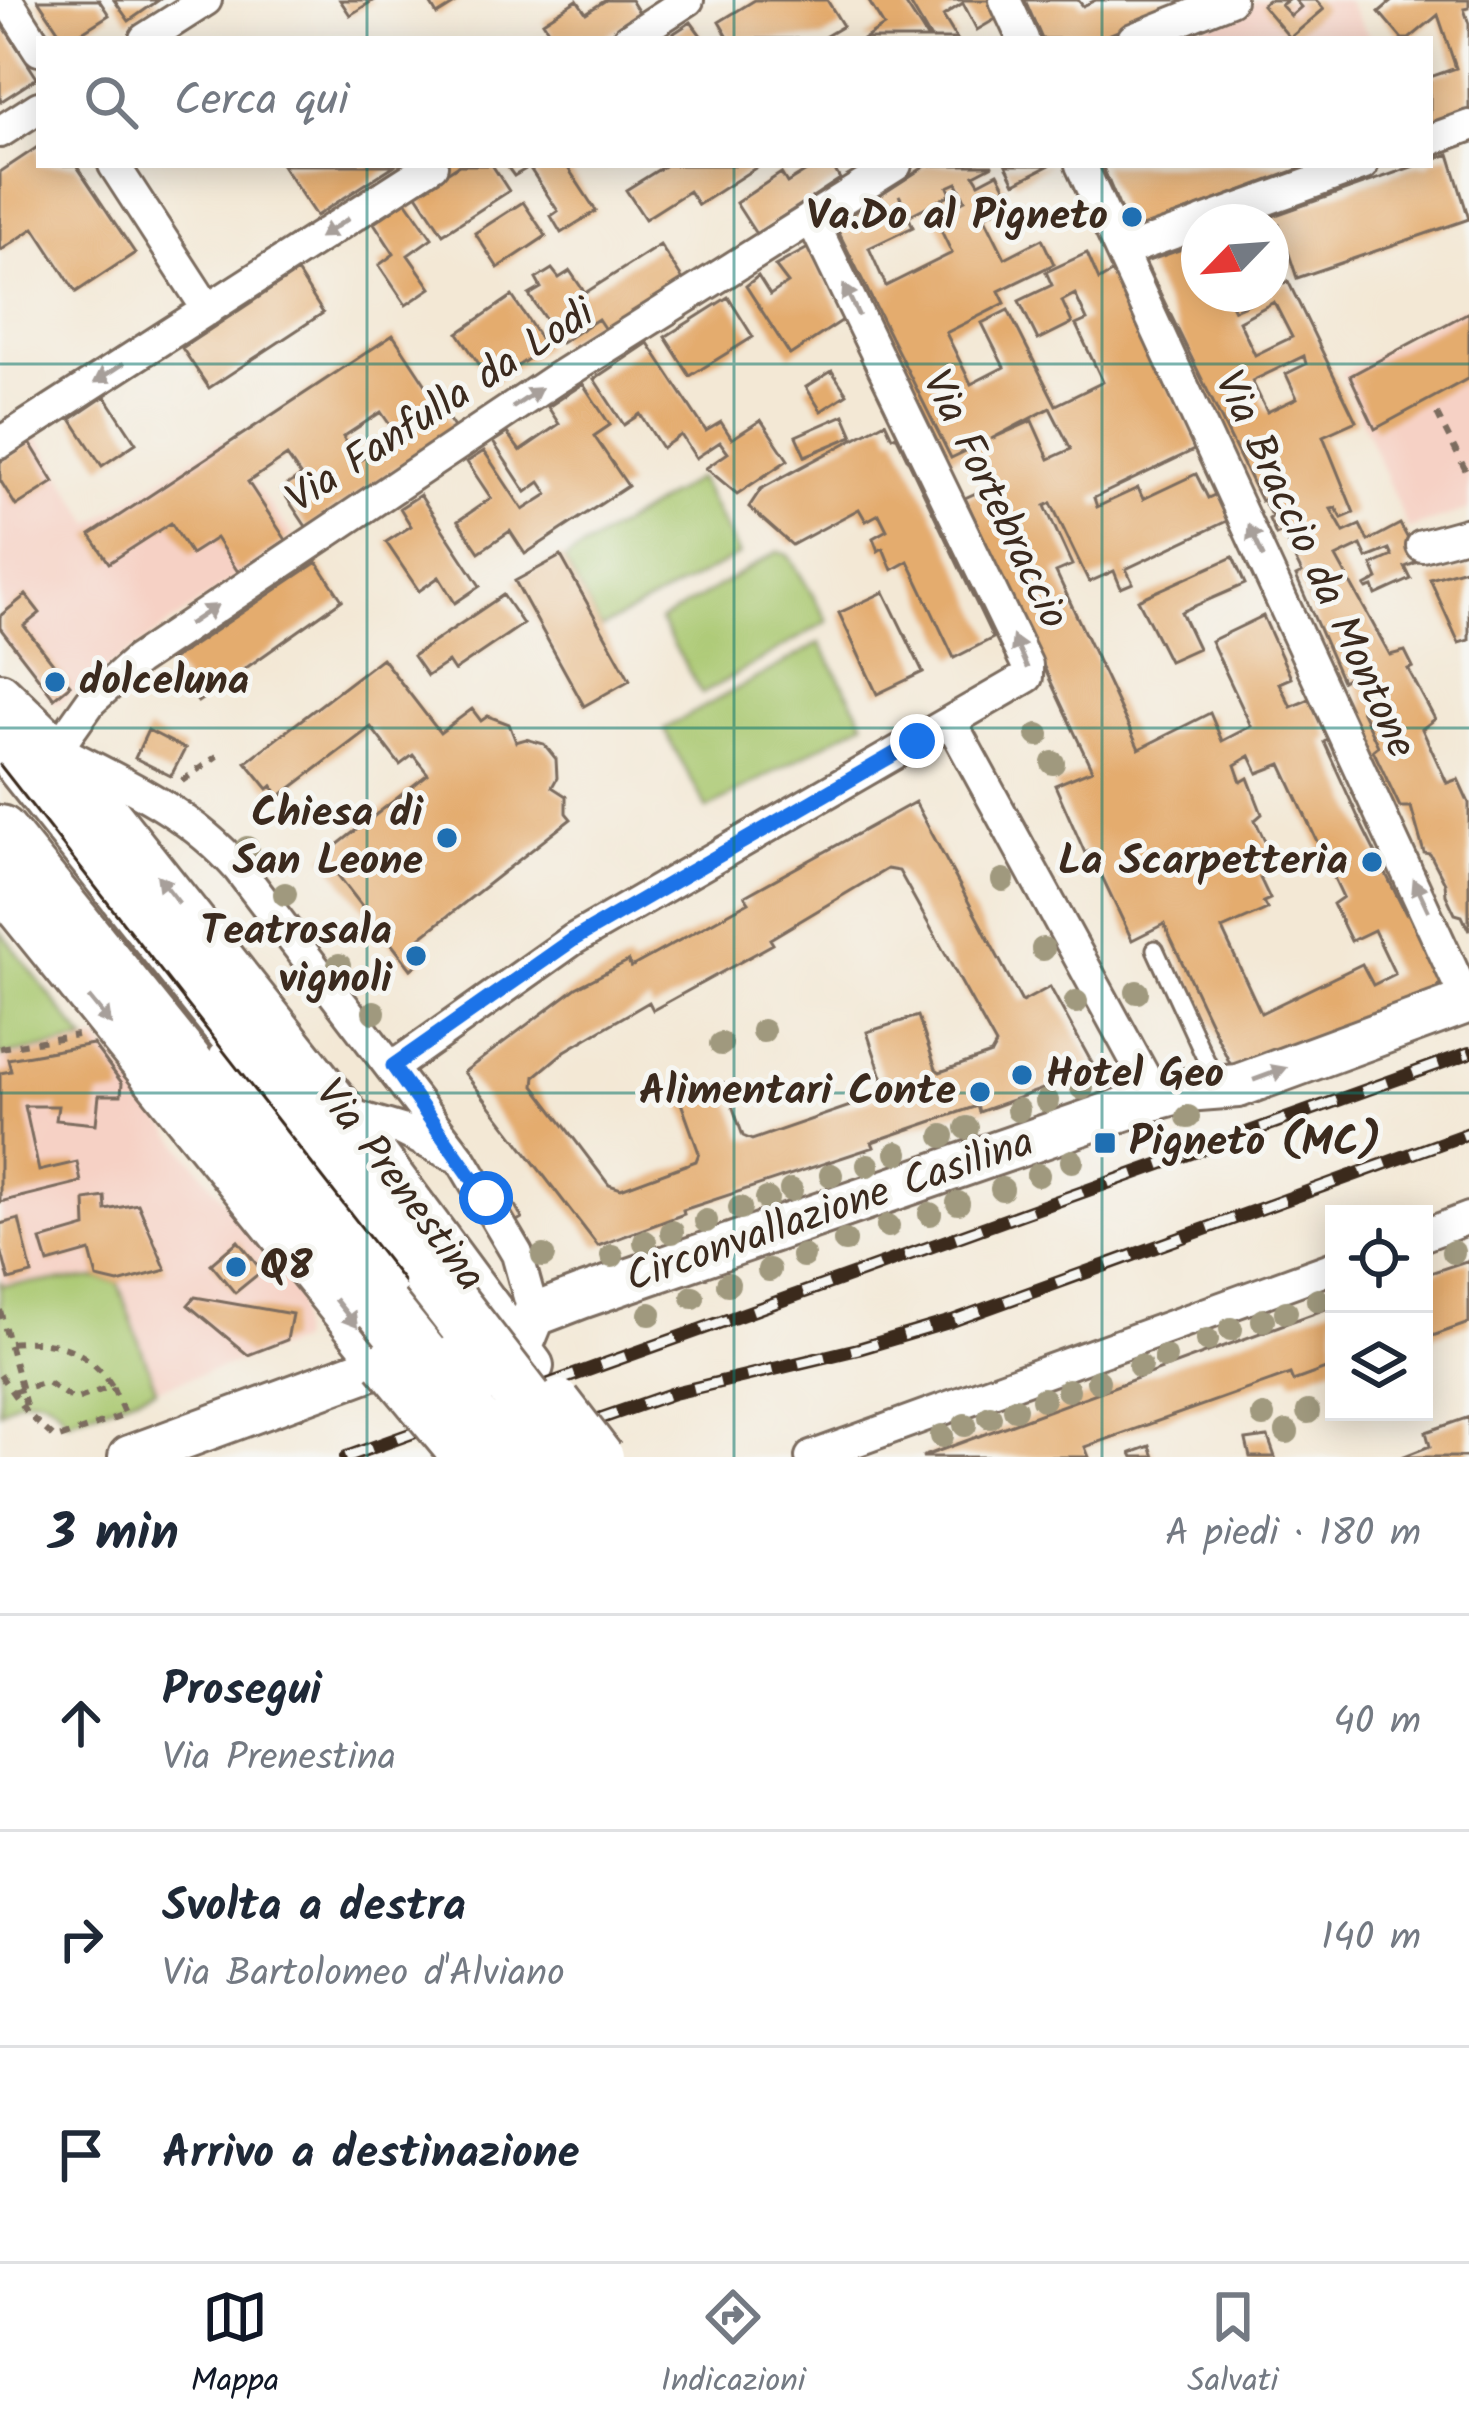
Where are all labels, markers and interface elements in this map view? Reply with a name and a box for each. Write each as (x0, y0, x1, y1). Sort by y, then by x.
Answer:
search box (36, 36, 1433, 168)
text: Cerca qui (174, 66, 349, 138)
icon: search (78, 69, 144, 135)
place label: Va.Do al Pigneto (806, 184, 1108, 251)
marker: Va.Do al Pigneto (1119, 204, 1145, 230)
north arrow (1181, 204, 1289, 312)
one-way arrow (317, 217, 350, 239)
street label: Via Fanfulla da Lodi (273, 281, 610, 532)
one-way arrow (841, 282, 861, 317)
street label: Via Fortebraccio (902, 359, 1086, 641)
street label: Via Braccio da Montone (1195, 360, 1433, 770)
one-way arrow (93, 361, 126, 383)
one-way arrow (511, 387, 544, 410)
one-way arrow (1246, 523, 1266, 558)
one-way arrow (187, 605, 220, 627)
one-way arrow (1009, 634, 1029, 669)
place label: dolceluna (79, 649, 249, 716)
marker: dolceluna (42, 669, 68, 695)
route end (890, 714, 944, 768)
place label: Chiesa di San Leone (233, 781, 424, 896)
marker: Chiesa di San Leone (434, 825, 460, 851)
place label: La Scarpetteria (1058, 829, 1348, 896)
marker: La Scarpetteria (1359, 849, 1385, 875)
one-way arrow (156, 874, 181, 905)
one-way arrow (1411, 877, 1431, 912)
place label: Teatrosala vignoli (200, 899, 393, 1014)
marker: Teatrosala vignoli (403, 943, 429, 969)
one-way arrow (87, 995, 112, 1026)
place label: Hotel Geo (1046, 1042, 1224, 1109)
place label: Alimentari Conte (639, 1059, 956, 1126)
marker: Hotel Geo (1009, 1062, 1035, 1088)
one-way arrow (1253, 1064, 1289, 1082)
street label: Via Prenestina (296, 1065, 502, 1307)
marker: Alimentari Conte (967, 1079, 993, 1105)
street label: Circonvallazione Casilina (617, 1110, 1043, 1312)
place label: Pigneto (MC) (1129, 1110, 1381, 1177)
marker: Pigneto (MC) (1092, 1130, 1118, 1156)
route start (459, 1171, 513, 1225)
map controls (1325, 1205, 1433, 1421)
button: locate (1325, 1205, 1433, 1313)
place label: Q8 (260, 1234, 313, 1301)
marker: Q8 (223, 1254, 249, 1280)
one-way arrow (333, 1298, 358, 1329)
button: layers (1325, 1313, 1433, 1421)
text: 3 min (48, 1495, 179, 1576)
text: A piedi · 180 m (1165, 1504, 1421, 1566)
text: Prosegui (162, 1656, 322, 1728)
icon: ahead (48, 1690, 114, 1756)
text: 40 m (1333, 1692, 1421, 1754)
text: Via Prenestina (162, 1728, 396, 1790)
text: Svolta a destra (162, 1872, 466, 1944)
icon: right (48, 1906, 114, 1972)
text: 140 m (1321, 1908, 1421, 1970)
text: Via Bartolomeo d'Alviano (162, 1944, 565, 2006)
text: Arrivo a destinazione (162, 2119, 580, 2191)
icon: arrive (48, 2122, 114, 2188)
tab: Mappa (191, 2284, 279, 2409)
tab: Indicazioni (661, 2284, 806, 2409)
tab: Salvati (1187, 2284, 1278, 2409)

